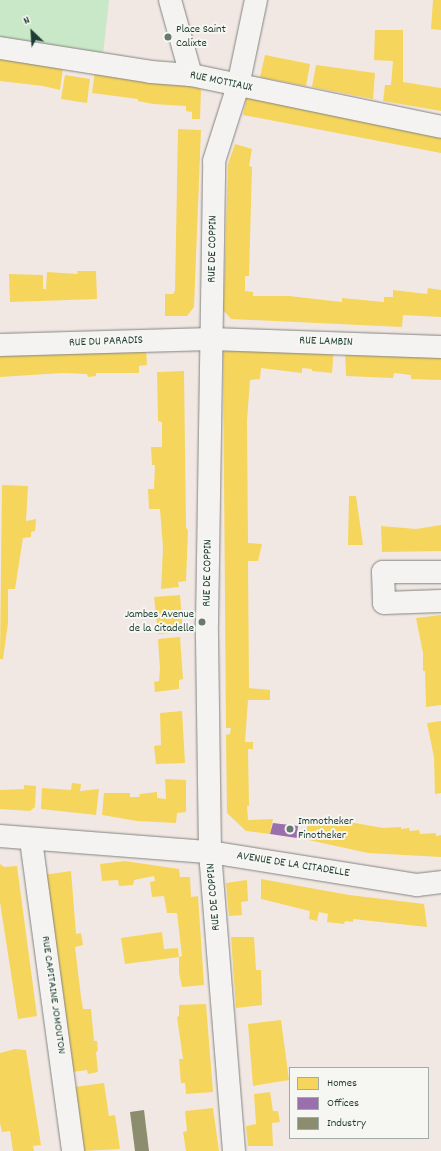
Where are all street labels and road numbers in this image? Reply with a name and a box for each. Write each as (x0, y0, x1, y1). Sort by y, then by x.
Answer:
street label: RUE MOTTIAUX (188, 68, 254, 96)
street label: RUE DE COPPIN (205, 215, 221, 283)
street label: RUE DU PARADIS (69, 334, 143, 350)
street label: RUE LAMBIN (299, 334, 353, 350)
street label: RUE DE COPPIN (200, 539, 216, 607)
street label: AVENUE DE LA CITADELLE (235, 849, 351, 881)
street label: RUE DE COPPIN (204, 863, 224, 931)
street label: RUE CAPITAINE JOMOUTON (38, 935, 68, 1055)

